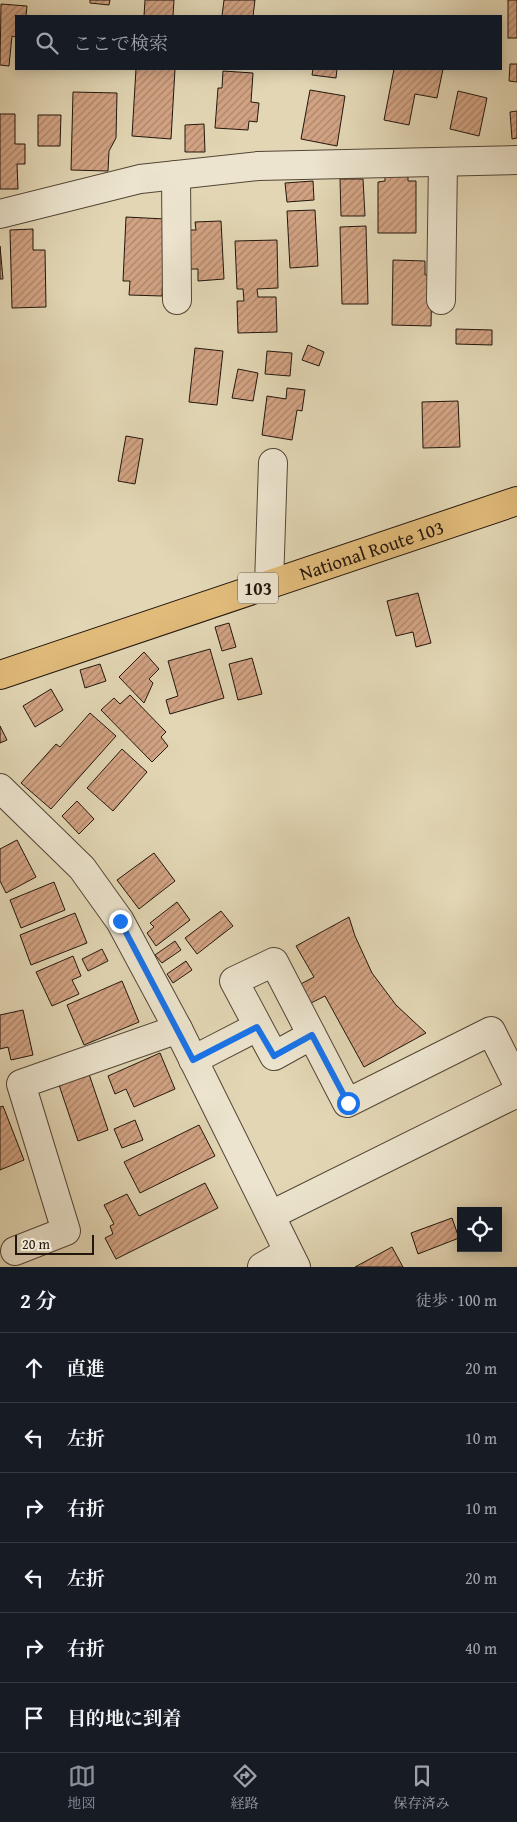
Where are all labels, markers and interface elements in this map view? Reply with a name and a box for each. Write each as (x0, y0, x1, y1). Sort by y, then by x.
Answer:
search box (15, 15, 502, 70)
icon: search (33, 29, 61, 57)
text: ここで検索 (73, 29, 168, 57)
street label: National Route 103 (296, 513, 447, 587)
road number: 103 (238, 572, 278, 604)
route end (109, 910, 132, 933)
route start (337, 1092, 360, 1115)
map controls (457, 1207, 502, 1252)
button: locate (457, 1207, 502, 1252)
scale bar (15, 1232, 94, 1255)
text: 20 m (22, 1234, 50, 1254)
text: 2 分 (20, 1285, 57, 1316)
text: 徒歩 · 100 m (416, 1288, 497, 1312)
icon: ahead (20, 1354, 48, 1382)
text: 直進 (67, 1354, 105, 1382)
text: 20 m (465, 1356, 497, 1380)
icon: left (20, 1424, 48, 1452)
text: 左折 (67, 1424, 105, 1452)
text: 10 m (465, 1426, 497, 1450)
icon: right (20, 1494, 48, 1522)
text: 右折 (67, 1494, 105, 1522)
text: 10 m (465, 1496, 497, 1520)
icon: left (20, 1564, 48, 1592)
text: 左折 (67, 1564, 105, 1592)
text: 20 m (465, 1566, 497, 1590)
icon: right (20, 1634, 48, 1662)
text: 右折 (67, 1634, 105, 1662)
text: 40 m (465, 1636, 497, 1660)
icon: arrive (20, 1704, 48, 1732)
text: 目的地に到着 (67, 1704, 181, 1732)
tab: 地図 (68, 1762, 96, 1813)
tab: 経路 (231, 1762, 259, 1813)
tab: 保存済み (394, 1762, 450, 1813)

